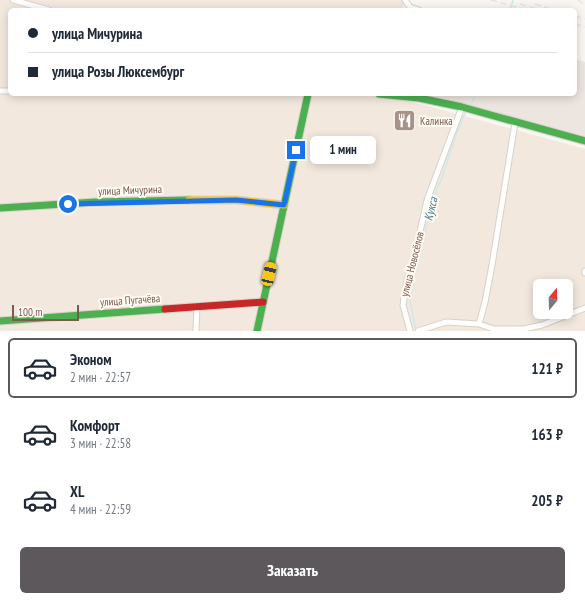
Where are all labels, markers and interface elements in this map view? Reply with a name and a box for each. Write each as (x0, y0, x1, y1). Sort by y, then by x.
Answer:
text: улица Мичурина (52, 24, 142, 43)
text: улица Розы Люксембург (52, 62, 184, 81)
restaurant icon: Калинка (392, 108, 418, 134)
place label: Калинка (420, 114, 453, 128)
callout: 1 мин (310, 136, 376, 164)
route end (287, 141, 305, 159)
text: 1 мин (329, 141, 357, 158)
street label: улица Мичурина (98, 182, 162, 198)
water label: Кукса (420, 194, 441, 222)
route start (59, 195, 77, 213)
street label: улица Новосёлов (397, 230, 427, 298)
car (260, 261, 278, 287)
north arrow (533, 279, 573, 319)
map controls (533, 279, 573, 319)
street label: улица Пугачёва (99, 291, 161, 309)
scale bar (12, 303, 79, 322)
text: 100 m (18, 305, 42, 319)
icon: car (22, 350, 58, 386)
text: Эконом (70, 350, 111, 369)
text: 121 ₽ (531, 359, 563, 378)
text: 2 мин · 22:57 (70, 369, 131, 386)
icon: car (22, 416, 58, 452)
text: Комфорт (70, 416, 120, 435)
text: 163 ₽ (531, 425, 563, 444)
text: 3 мин · 22:58 (70, 435, 131, 452)
icon: car (22, 482, 58, 518)
text: XL (70, 482, 84, 501)
text: 205 ₽ (531, 491, 563, 510)
text: 4 мин · 22:59 (70, 501, 131, 518)
button: Заказать (20, 547, 565, 593)

